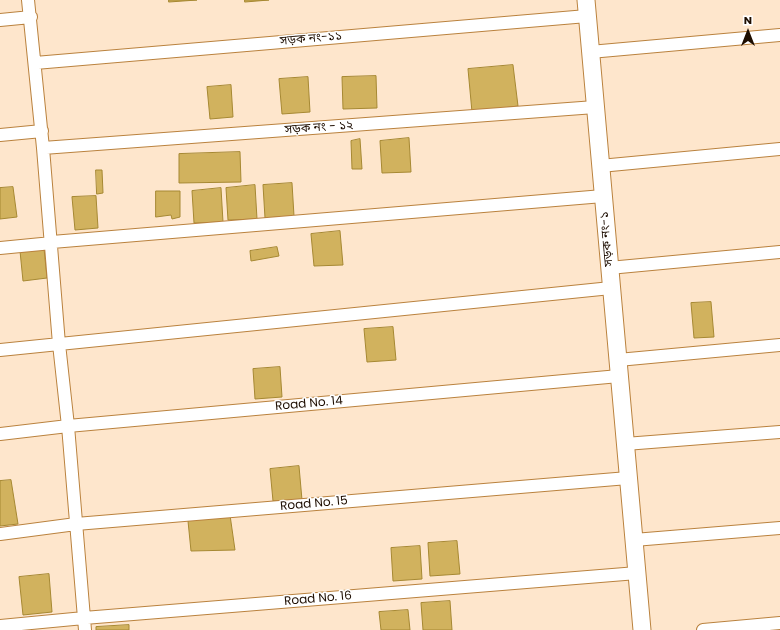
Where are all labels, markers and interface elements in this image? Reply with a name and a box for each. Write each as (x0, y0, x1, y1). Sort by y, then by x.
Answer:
north arrow (728, 12, 768, 52)
text: N (744, 12, 752, 28)
street label: সড়ক নং-১১ (279, 29, 343, 49)
street label: সড়ক নং - ১২ (284, 118, 354, 138)
street label: সড়ক নং-১ (597, 211, 617, 267)
street label: Road No. 14 (275, 394, 343, 414)
street label: Road No. 15 (280, 494, 348, 514)
street label: Road No. 16 (284, 589, 352, 609)

